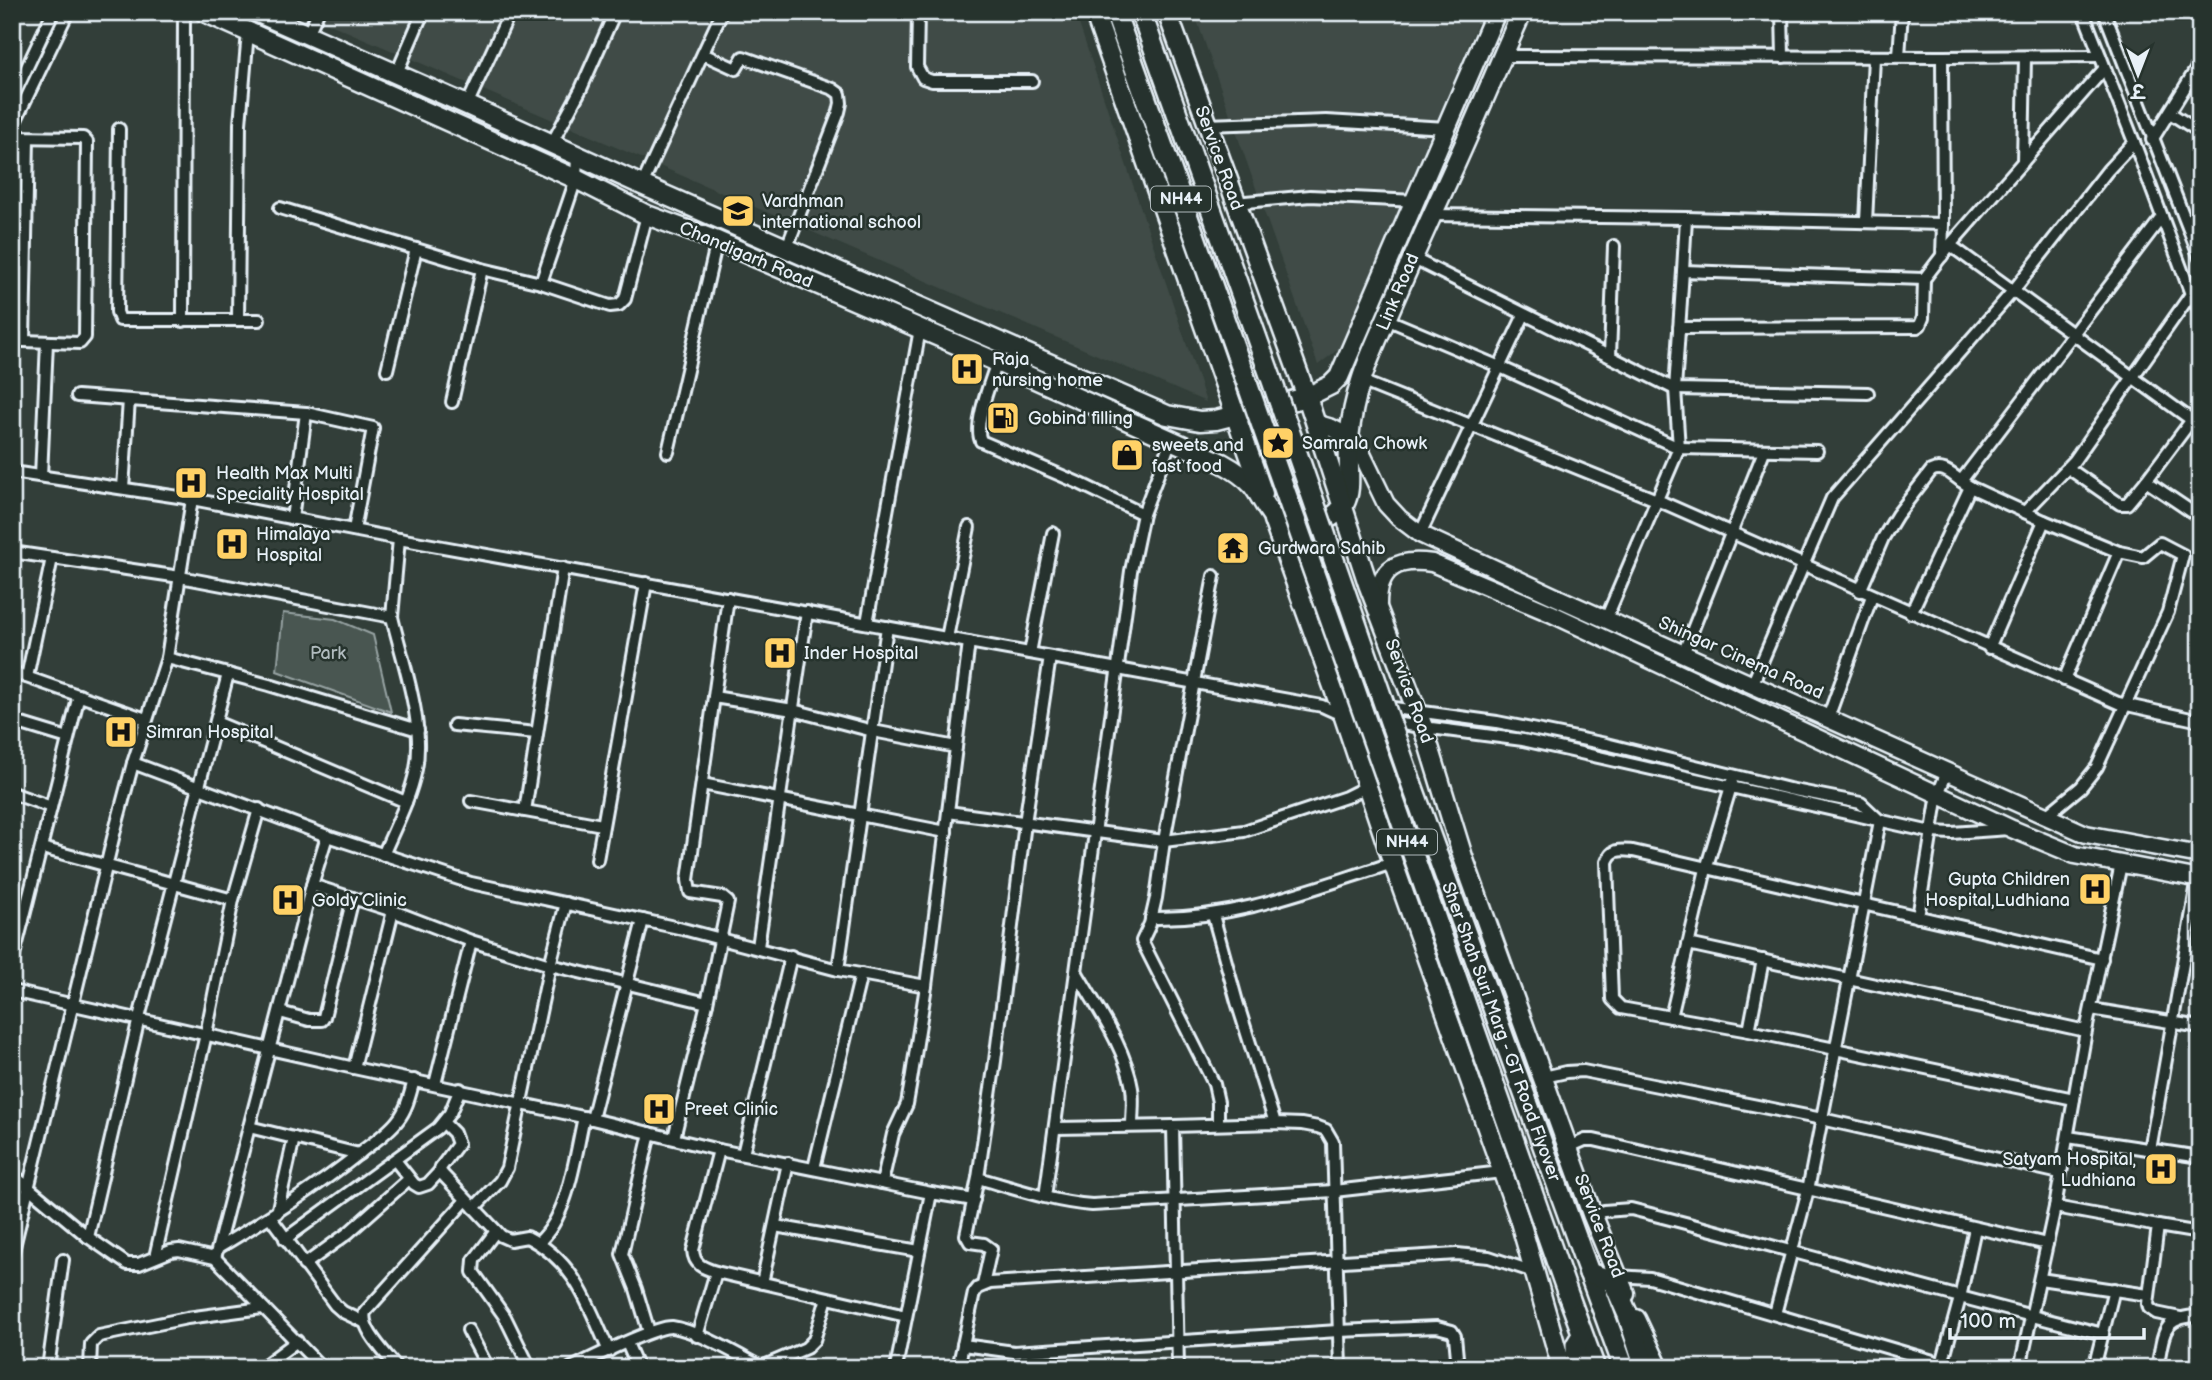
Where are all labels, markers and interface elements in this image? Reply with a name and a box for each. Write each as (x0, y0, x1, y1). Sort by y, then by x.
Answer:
north arrow (2104, 38, 2174, 108)
text: उ (2129, 78, 2146, 101)
street label: Service Road (1190, 103, 1248, 213)
road number: NH44 (1151, 186, 1211, 211)
place label: Vardhman international school (762, 191, 921, 233)
school or university icon: Vardhman international school (719, 192, 757, 230)
street label: Chandigarh Road (676, 217, 816, 293)
street label: Link Road (1372, 250, 1424, 334)
place label: Raja nursing home (992, 349, 1103, 391)
hospital icon: Raja nursing home (948, 350, 986, 388)
fuel station icon: Gobind filling (984, 399, 1022, 437)
place label: Gobind filling (1028, 408, 1133, 429)
place icon: Samrala Chowk (1259, 424, 1297, 462)
place label: Samrala Chowk (1302, 433, 1427, 454)
place label: sweets and fast food (1152, 435, 1244, 477)
shop icon: sweets and fast food (1108, 436, 1146, 474)
place label: Health Max Multi Speciality Hospital (216, 463, 364, 505)
hospital icon: Health Max Multi Speciality Hospital (172, 464, 210, 502)
place label: Himalaya Hospital (256, 524, 330, 566)
hospital icon: Himalaya Hospital (213, 525, 251, 563)
temple icon: Gurdwara Sahib (1214, 529, 1252, 567)
place label: Gurdwara Sahib (1258, 538, 1386, 559)
street label: Shingar Cinema Road (1655, 612, 1827, 704)
hospital icon: Inder Hospital (761, 634, 799, 672)
street label: Service Road (1380, 636, 1438, 746)
park label: Park (310, 643, 346, 664)
place label: Inder Hospital (804, 643, 918, 664)
hospital icon: Simran Hospital (102, 713, 140, 751)
place label: Simran Hospital (146, 722, 273, 743)
road number: NH44 (1377, 830, 1437, 855)
place label: Gupta Children Hospital,Ludhiana (1925, 869, 2070, 911)
hospital icon: Gupta Children Hospital,Ludhiana (2076, 870, 2114, 908)
street label: Sher Shah Suri Marg - GT Road Flyover (1438, 879, 1566, 1185)
hospital icon: Goldy Clinic (269, 881, 307, 919)
place label: Goldy Clinic (312, 890, 407, 911)
hospital icon: Preet Clinic (640, 1090, 678, 1128)
place label: Preet Clinic (684, 1099, 778, 1120)
place label: Satyam Hospital, Ludhiana (2002, 1149, 2136, 1191)
hospital icon: Satyam Hospital, Ludhiana (2142, 1150, 2180, 1188)
street label: Service Road (1570, 1171, 1628, 1281)
scale bar (1950, 1296, 2144, 1340)
text: 100 m (1960, 1309, 2016, 1334)

